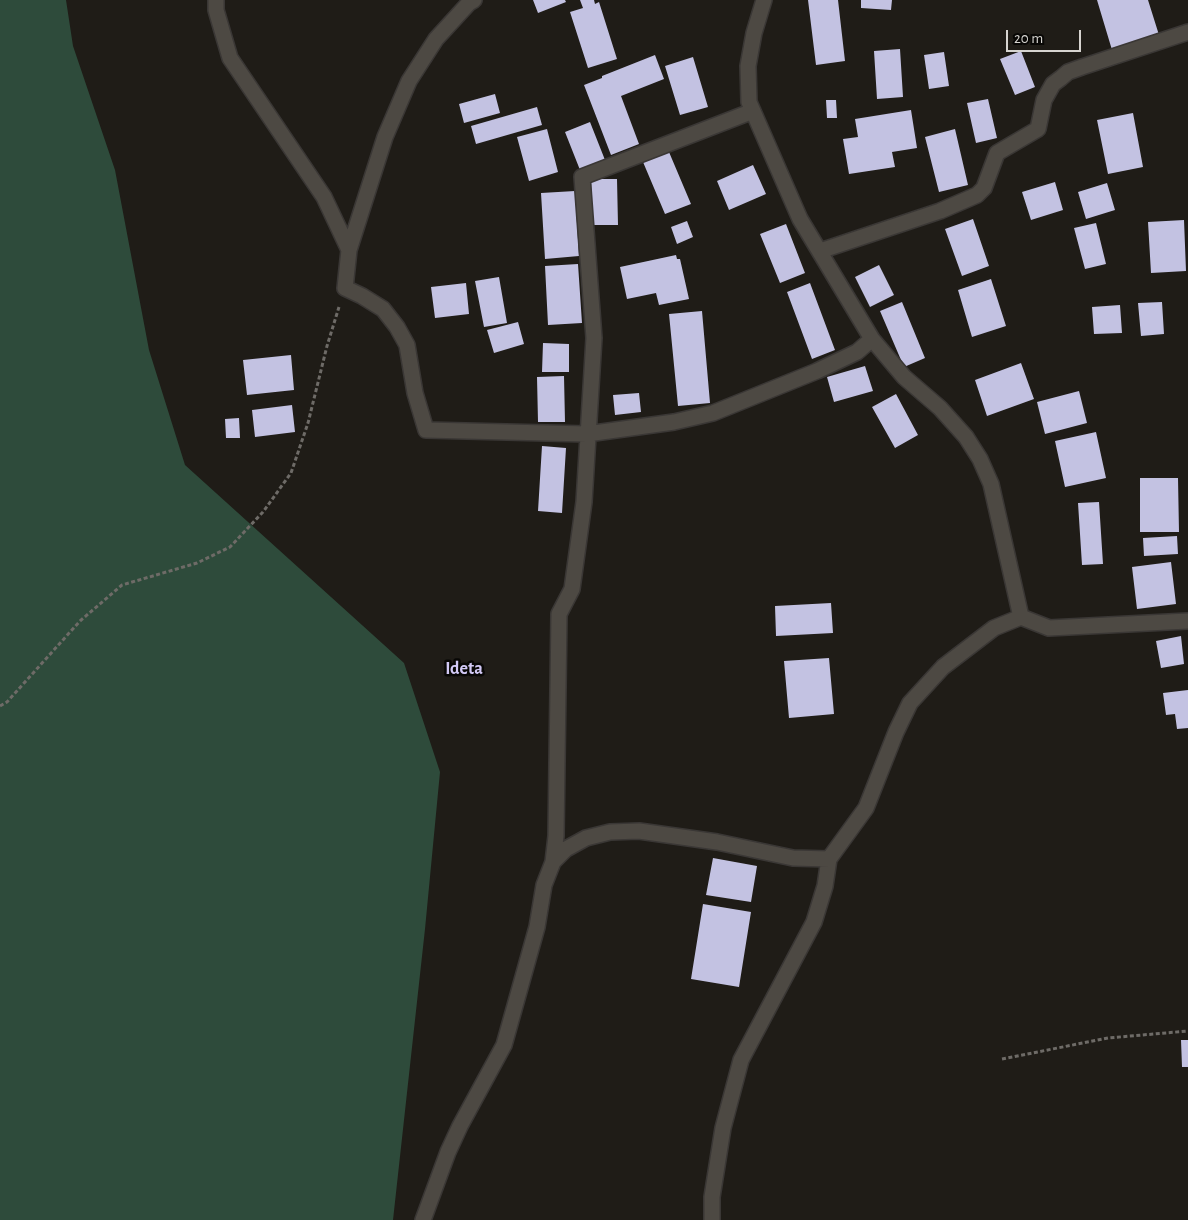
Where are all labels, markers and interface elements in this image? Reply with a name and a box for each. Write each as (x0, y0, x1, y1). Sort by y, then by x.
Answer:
scale bar (1008, 20, 1083, 52)
text: 20 m (1014, 31, 1043, 46)
district label: Ideta (445, 658, 483, 680)

